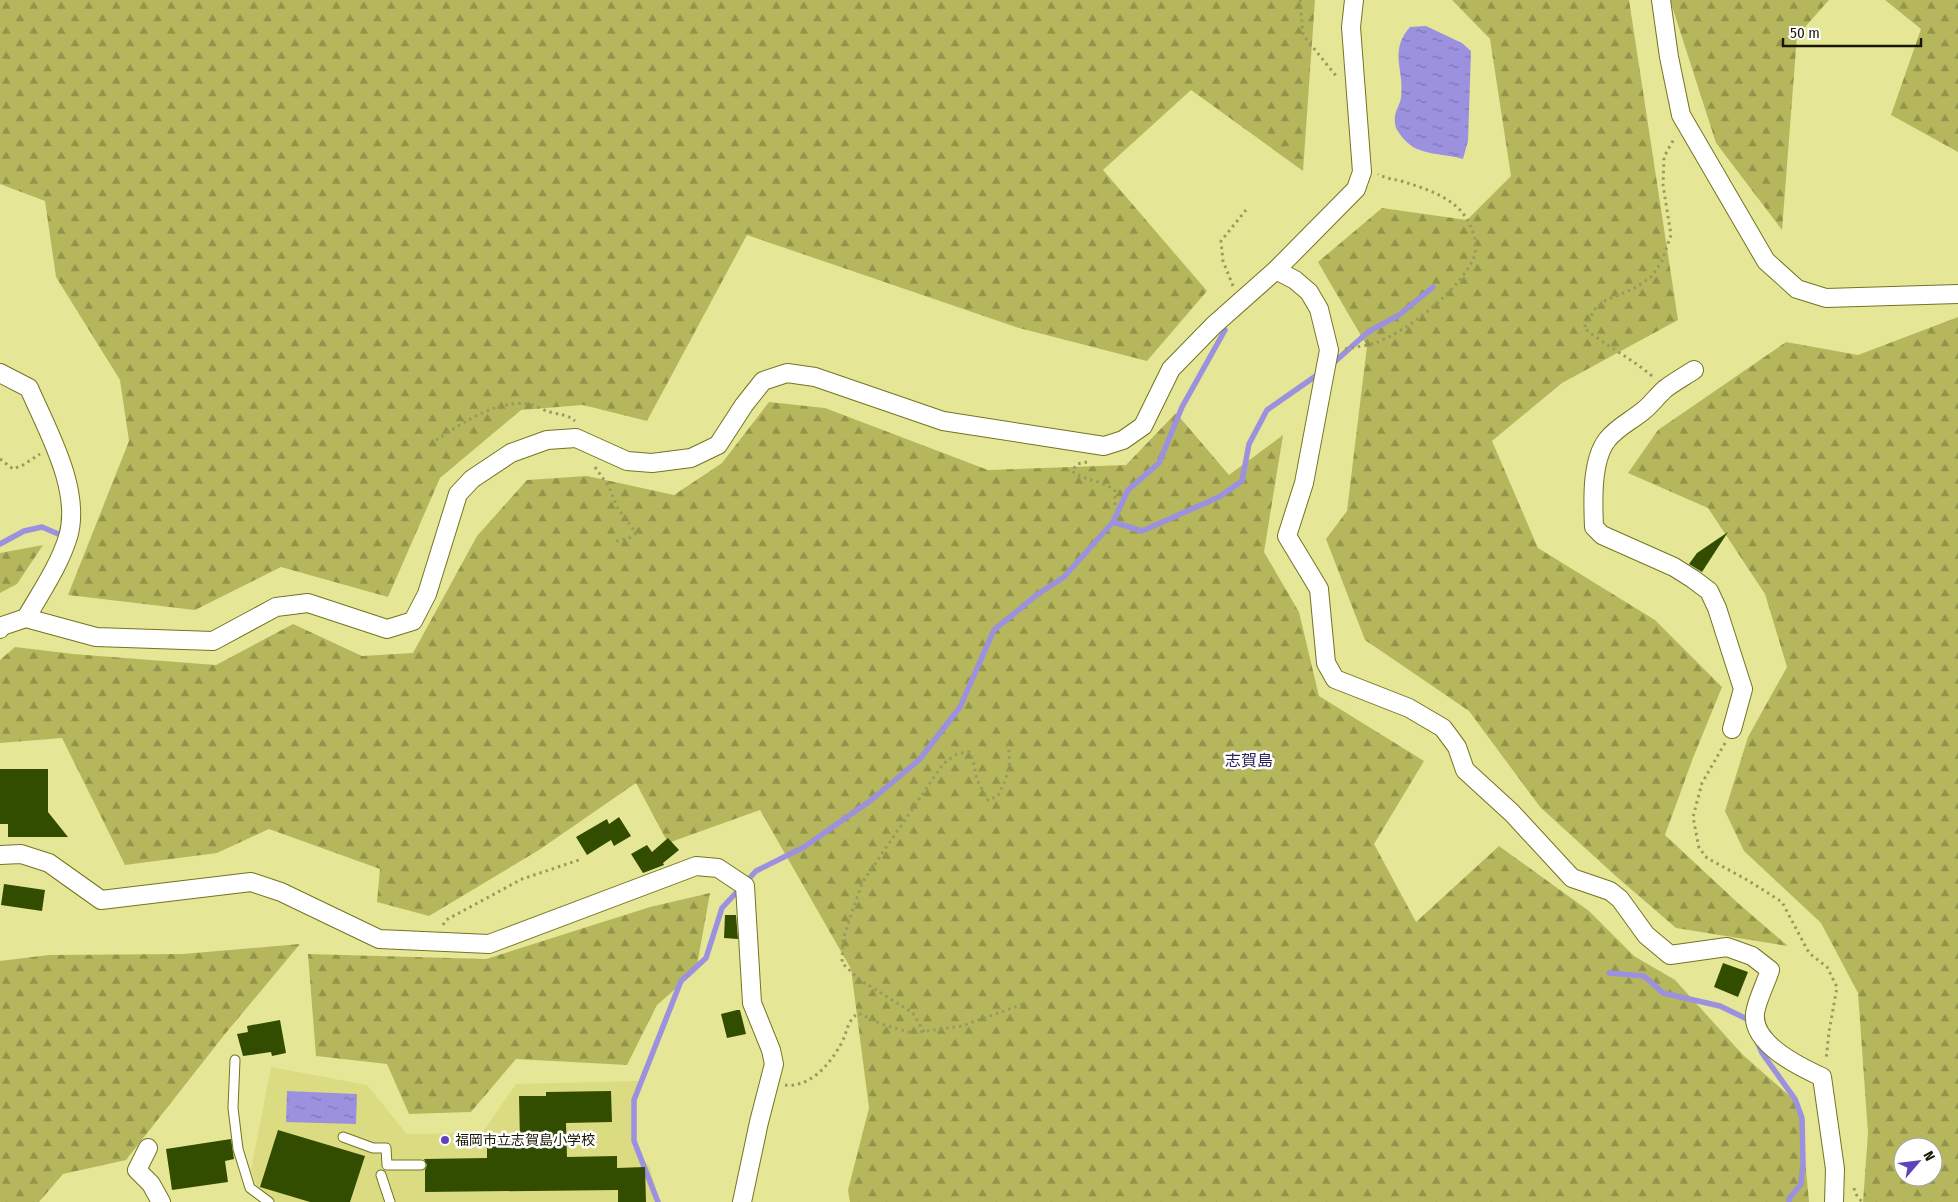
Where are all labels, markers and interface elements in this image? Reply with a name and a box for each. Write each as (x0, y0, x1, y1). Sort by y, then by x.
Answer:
scale bar (1783, 15, 1920, 47)
text: 50 m (1790, 24, 1820, 42)
district label: 志賀島 (1225, 751, 1273, 770)
place label: 福岡市立志賀島小学校 (455, 1132, 595, 1149)
marker: 福岡市立志賀島小学校 (439, 1134, 451, 1146)
north arrow (1893, 1137, 1943, 1187)
text: N (1920, 1148, 1939, 1164)

